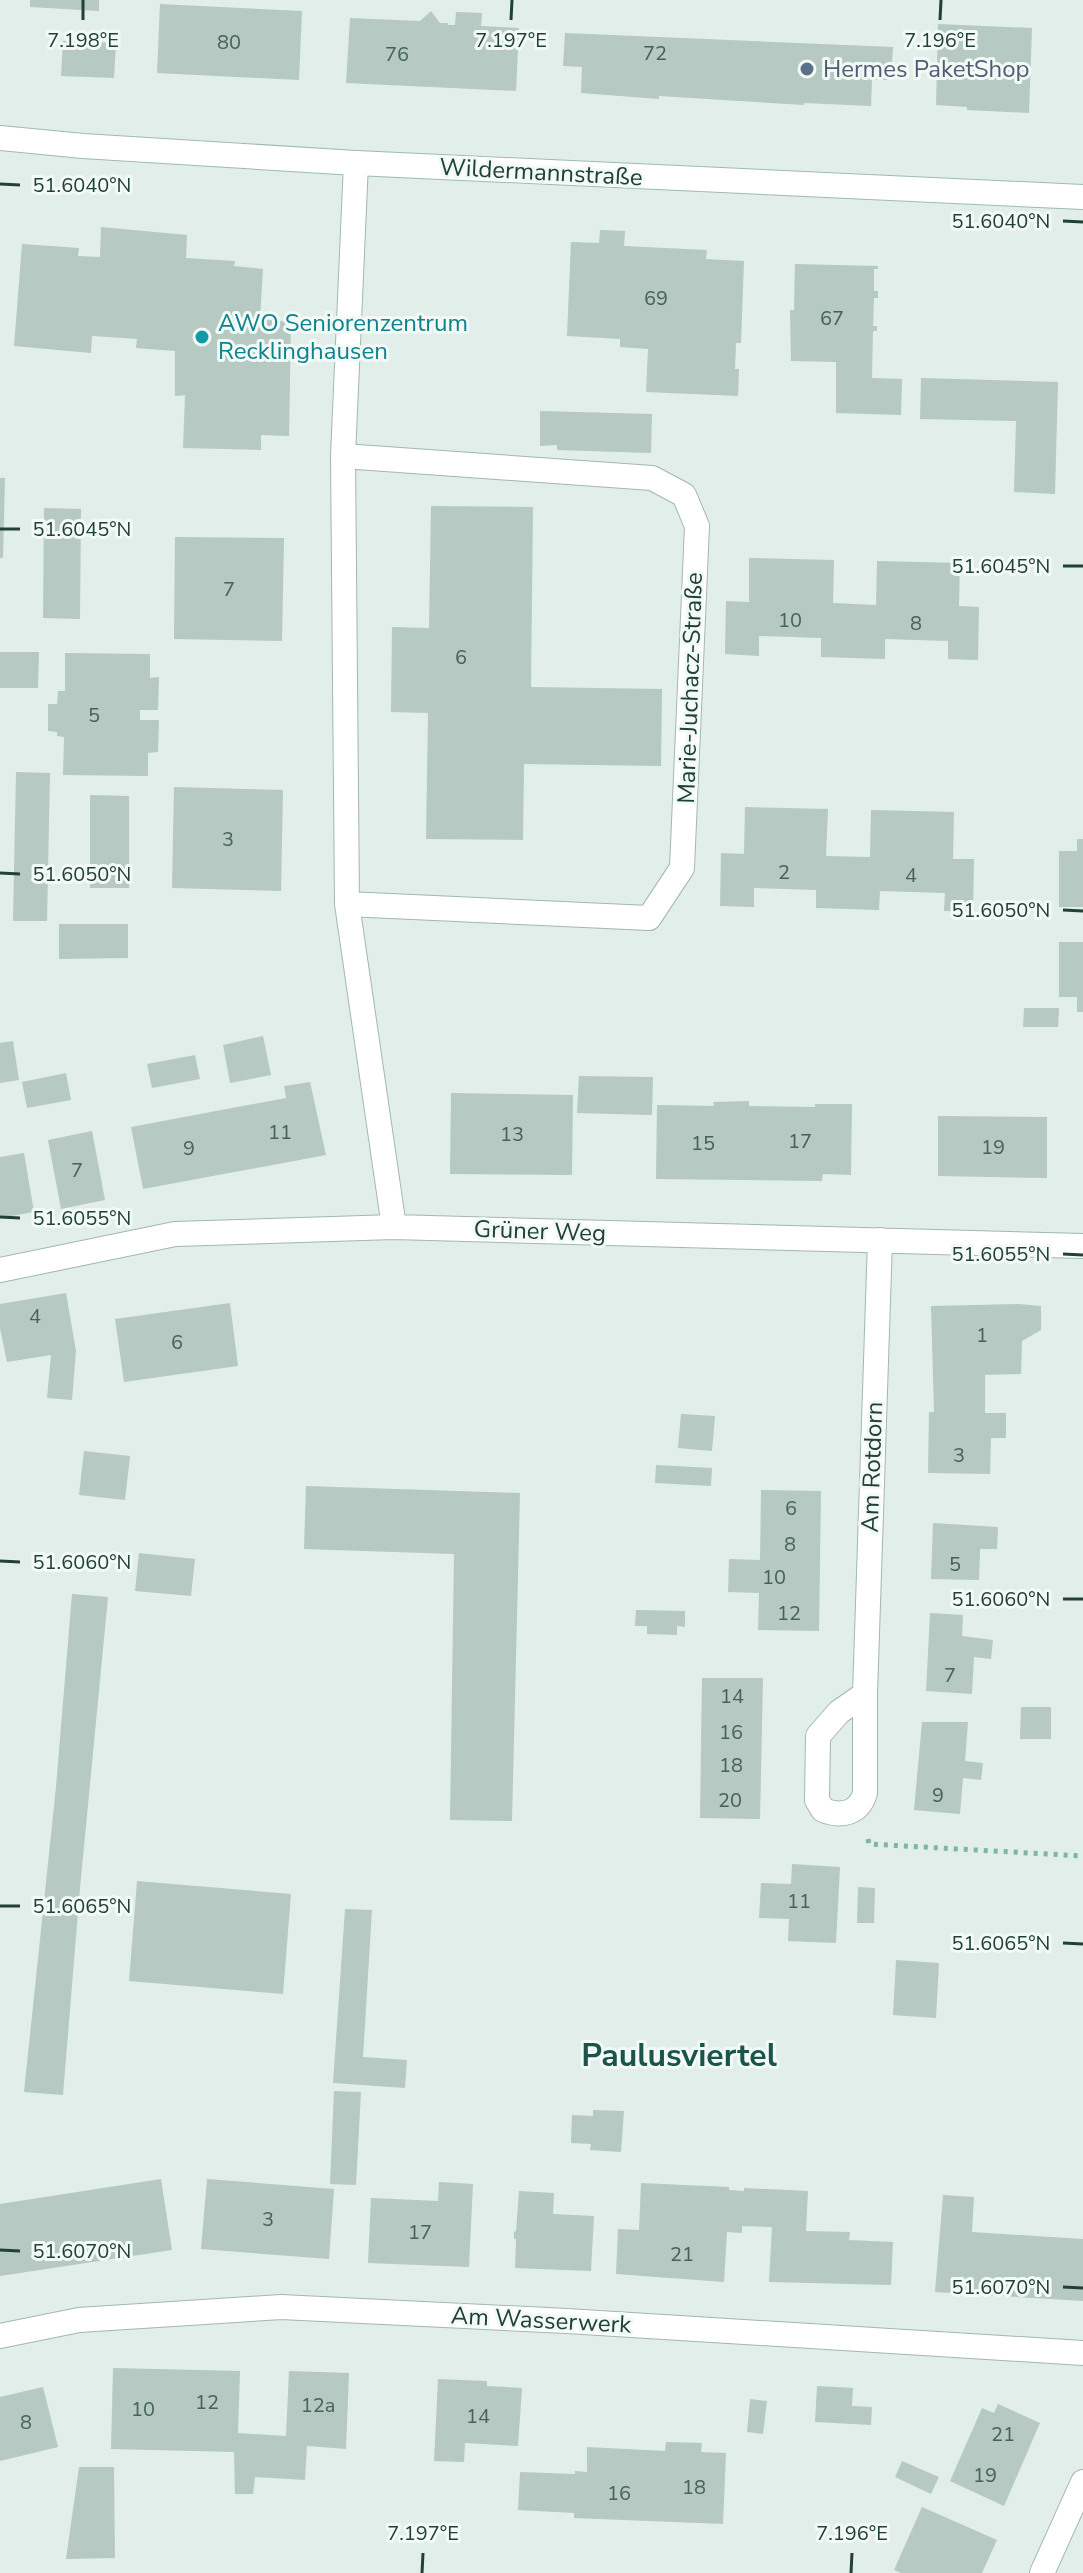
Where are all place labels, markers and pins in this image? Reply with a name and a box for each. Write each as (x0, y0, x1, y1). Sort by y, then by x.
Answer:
place label: Hermes PaketShop (823, 53, 1030, 85)
marker: Hermes PaketShop (798, 60, 816, 78)
place label: AWO Seniorenzentrum Recklinghausen (218, 307, 468, 367)
marker: AWO Seniorenzentrum Recklinghausen (193, 328, 211, 346)

